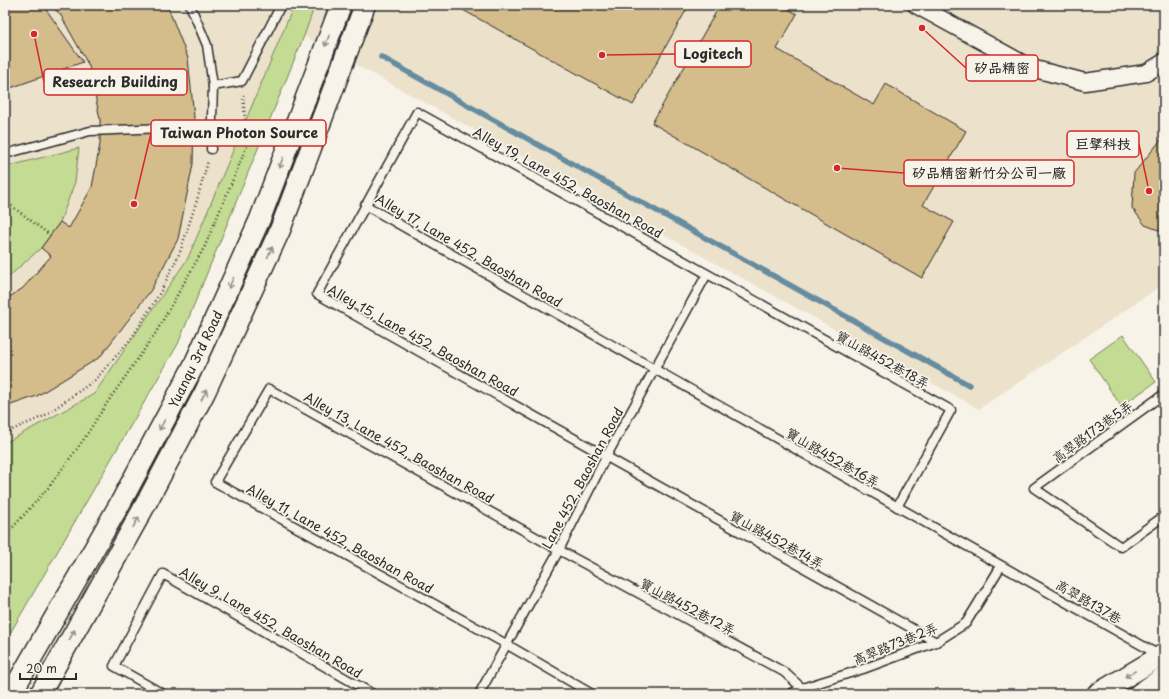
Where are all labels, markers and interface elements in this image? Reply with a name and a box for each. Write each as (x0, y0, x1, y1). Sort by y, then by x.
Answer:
one-way arrow (323, 35, 330, 47)
callout: Logitech (675, 41, 751, 67)
text: Logitech (683, 43, 743, 64)
callout: 矽品精密 (966, 55, 1038, 81)
text: 矽品精密 (974, 57, 1030, 78)
callout: Research Building (44, 69, 187, 95)
text: Research Building (52, 71, 178, 92)
callout: Taiwan Photon Source (151, 120, 326, 146)
text: Taiwan Photon Source (160, 122, 318, 143)
street label: Alley 19, Lane 452, Baoshan Road (470, 122, 666, 242)
callout: 巨擘科技 (1067, 131, 1139, 157)
text: 巨擘科技 (1075, 133, 1131, 154)
one-way arrow (277, 156, 284, 169)
callout: 矽品精密新竹分公司一廠 (904, 160, 1074, 186)
text: 矽品精密新竹分公司一廠 (912, 162, 1066, 183)
street label: Alley 17, Lane 452, Baoshan Road (372, 189, 566, 311)
one-way arrow (267, 246, 274, 258)
one-way arrow (227, 277, 234, 289)
street label: Alley 15, Lane 452, Baoshan Road (324, 279, 522, 401)
street label: Yuanqu 3rd Road (163, 307, 227, 411)
street label: 寶山路452巷18弄 (833, 325, 933, 393)
street label: Alley 13, Lane 452, Baoshan Road (301, 387, 497, 507)
one-way arrow (200, 389, 208, 401)
street label: 高翠路173巷5弄 (1048, 395, 1136, 467)
street label: Lane 452, Baoshan Road (537, 404, 627, 552)
one-way arrow (158, 419, 165, 431)
street label: 寶山路452巷16弄 (783, 422, 883, 492)
street label: Alley 11, Lane 452, Baoshan Road (243, 479, 437, 597)
street label: 寶山路452巷14弄 (727, 505, 827, 573)
one-way arrow (132, 516, 140, 528)
street label: Alley 9, Lane 452, Baoshan Road (176, 562, 366, 682)
street label: 寶山路452巷12弄 (637, 573, 739, 639)
street label: 高翠路137巷 (1052, 574, 1126, 628)
street label: 高翠路73巷2弄 (850, 617, 940, 669)
one-way arrow (69, 630, 77, 642)
scale bar (20, 655, 76, 681)
text: 20 m (26, 659, 57, 677)
one-way arrow (1125, 671, 1137, 679)

